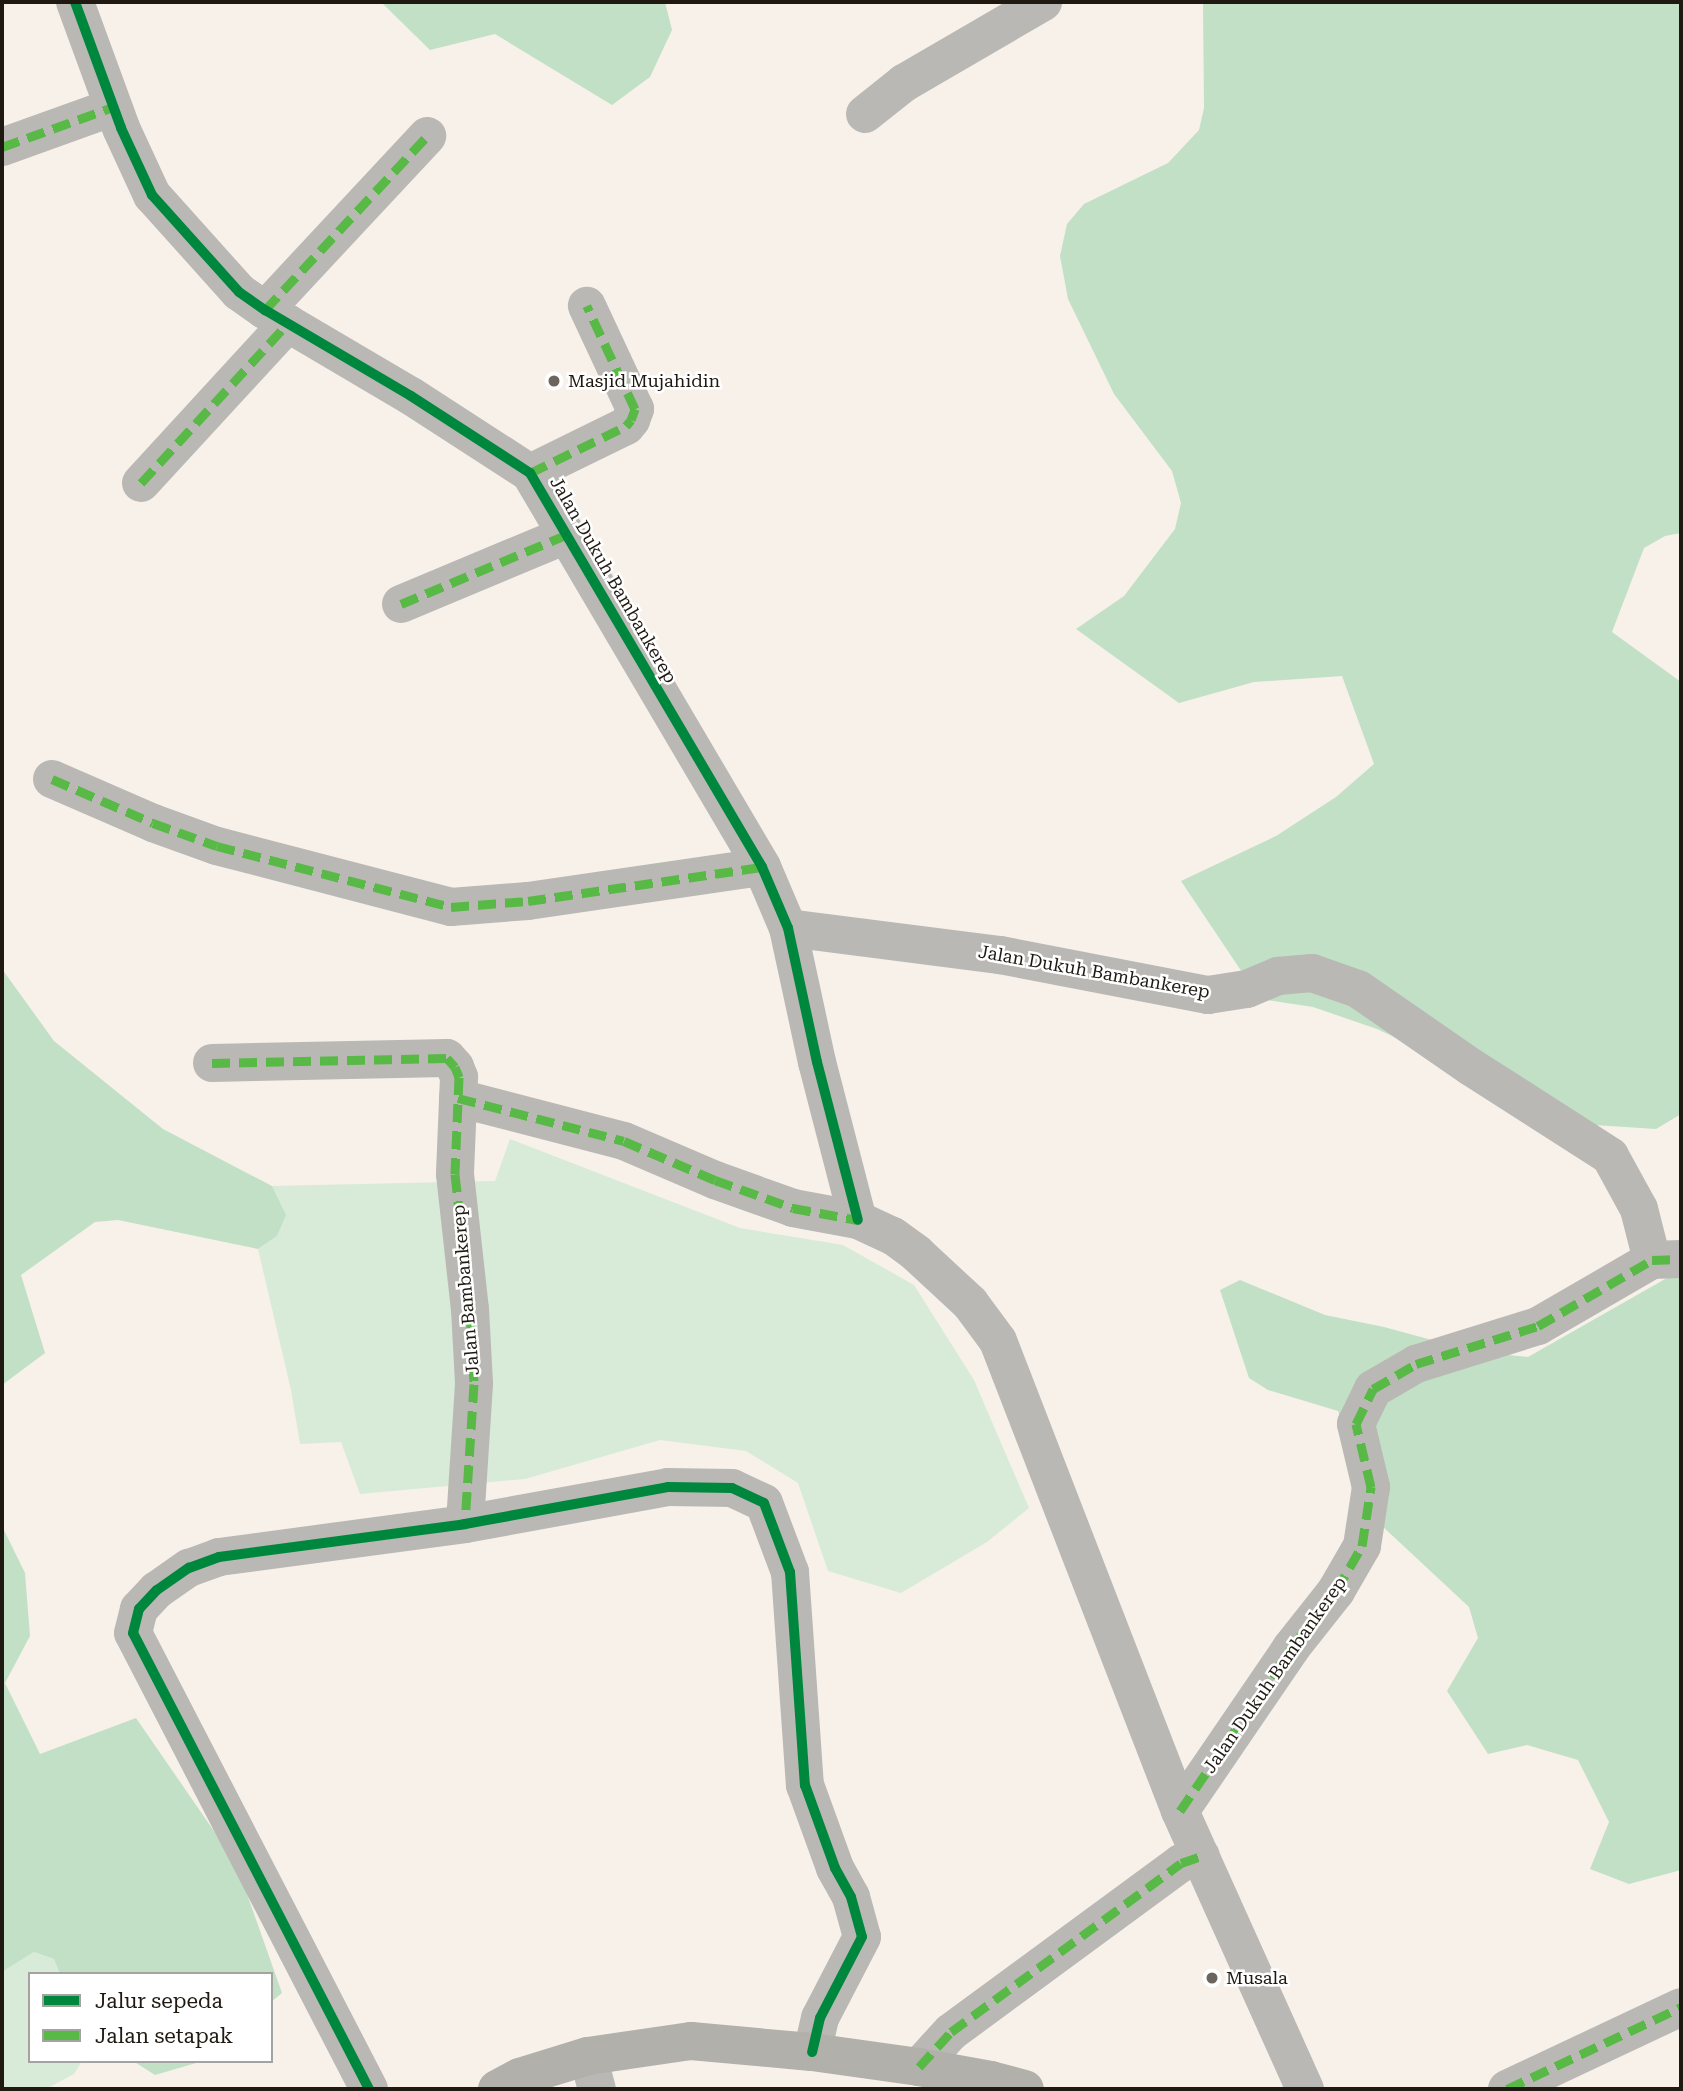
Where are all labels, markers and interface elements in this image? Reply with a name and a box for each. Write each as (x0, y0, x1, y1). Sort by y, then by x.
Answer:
place label: Masjid Mujahidin (568, 370, 720, 392)
marker: Masjid Mujahidin (546, 373, 562, 389)
street label: Jalan Dukuh Bambankerep (545, 473, 681, 687)
street label: Jalan Dukuh Bambankerep (977, 941, 1211, 1003)
street label: Jalan Bambankerep (448, 1204, 484, 1376)
street label: Jalan Dukuh Bambankerep (1199, 1573, 1351, 1777)
place label: Musala (1226, 1967, 1288, 1989)
marker: Musala (1204, 1970, 1220, 1986)
legend (28, 1972, 273, 2063)
text: Jalur sepeda (95, 1989, 223, 2013)
text: Jalan setapak (95, 2024, 233, 2048)

